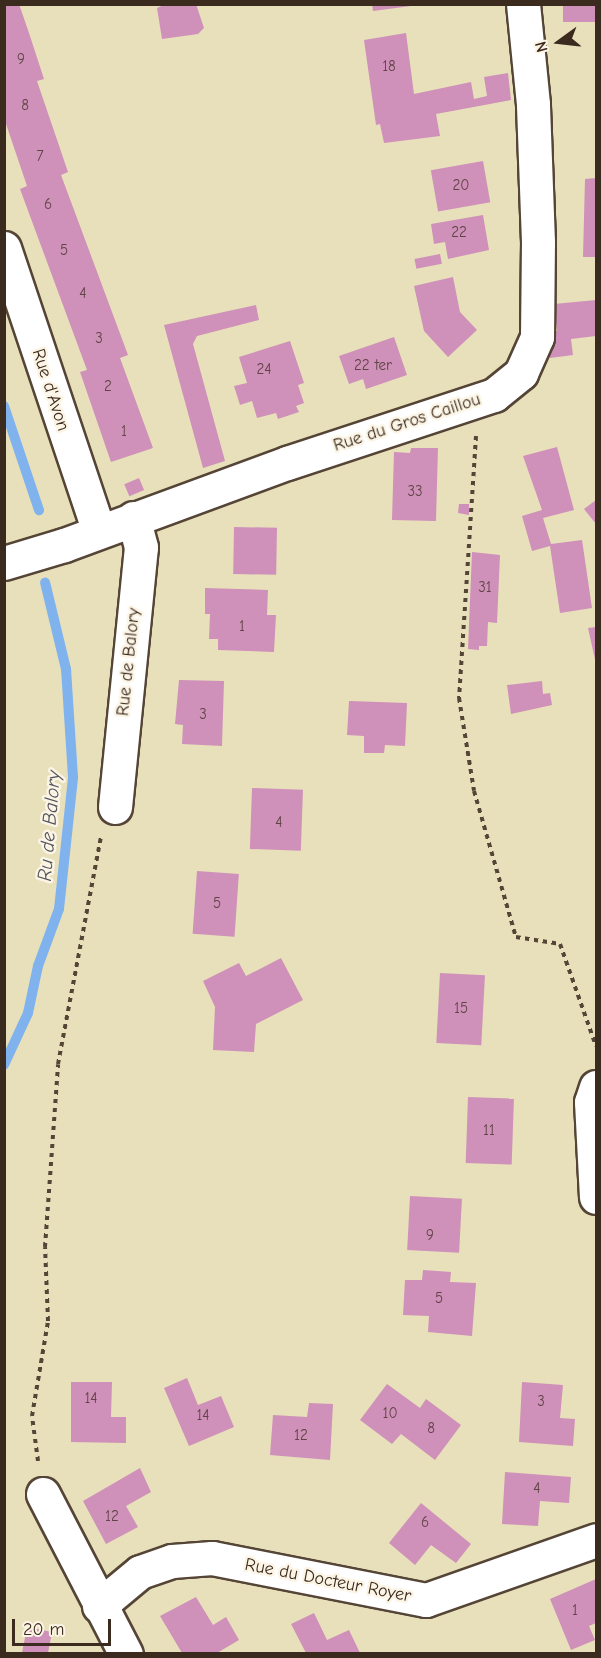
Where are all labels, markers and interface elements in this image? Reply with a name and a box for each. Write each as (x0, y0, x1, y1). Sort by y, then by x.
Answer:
north arrow (529, 12, 589, 72)
text: N (532, 39, 552, 54)
house number: 9 (17, 51, 25, 69)
house number: 18 (382, 58, 396, 76)
house number: 8 (21, 97, 29, 115)
house number: 7 (36, 148, 44, 166)
house number: 20 (453, 177, 469, 195)
house number: 6 (44, 196, 52, 214)
house number: 22 (451, 224, 467, 242)
house number: 5 (60, 242, 68, 260)
house number: 4 (79, 285, 87, 303)
house number: 3 (95, 330, 103, 348)
street label: Rue d'Avon (27, 346, 73, 434)
house number: 22 ter (354, 357, 392, 375)
house number: 24 (256, 361, 272, 379)
house number: 2 (104, 378, 112, 396)
street label: Rue du Gros Caillou (331, 389, 483, 457)
house number: 1 (121, 423, 127, 441)
house number: 33 (407, 483, 423, 501)
house number: 31 (478, 579, 492, 597)
street label: Rue de Balory (113, 607, 145, 717)
house number: 1 (239, 618, 245, 636)
house number: 3 (199, 706, 207, 724)
water label: Ru de Balory (32, 770, 66, 882)
house number: 4 (275, 814, 283, 832)
house number: 5 (213, 895, 221, 913)
house number: 15 (454, 1000, 468, 1018)
house number: 11 (483, 1122, 495, 1140)
house number: 9 (426, 1227, 434, 1245)
house number: 5 (435, 1290, 443, 1308)
house number: 14 (84, 1390, 98, 1408)
house number: 3 (537, 1393, 545, 1411)
house number: 10 (382, 1405, 398, 1423)
house number: 14 (196, 1407, 210, 1425)
house number: 8 (427, 1420, 435, 1438)
house number: 12 (294, 1427, 308, 1445)
house number: 4 (533, 1480, 541, 1498)
house number: 12 (105, 1508, 119, 1526)
house number: 6 (421, 1514, 429, 1532)
street label: Rue du Docteur Royer (243, 1554, 413, 1608)
house number: 1 (572, 1602, 578, 1620)
scale bar (15, 1607, 114, 1645)
text: 20 m (23, 1619, 64, 1640)

